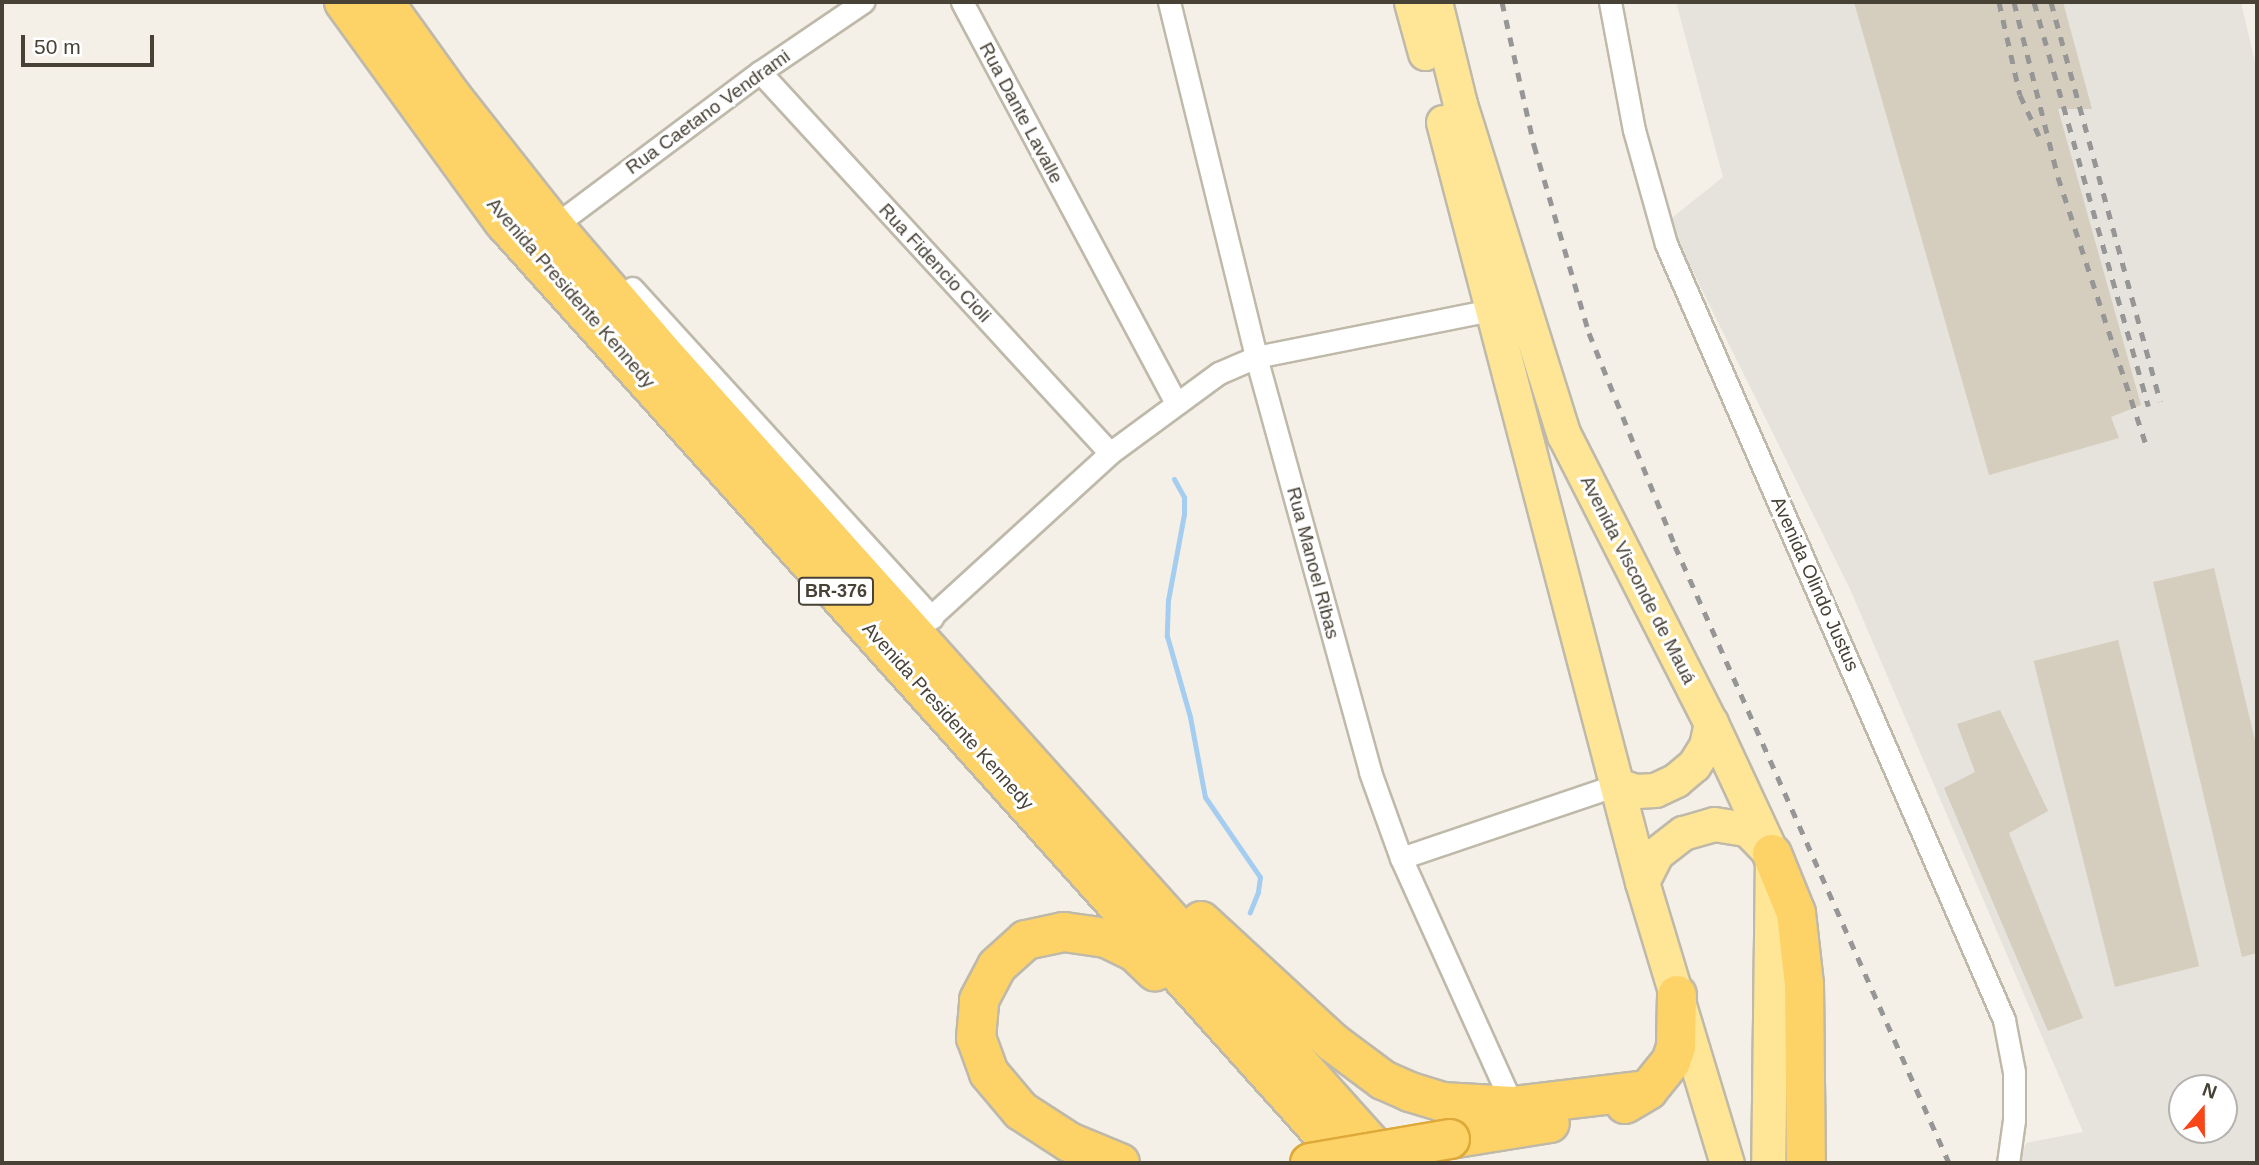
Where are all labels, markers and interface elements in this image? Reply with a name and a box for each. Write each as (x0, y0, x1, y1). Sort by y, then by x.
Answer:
scale bar (24, 21, 158, 65)
text: 50 m (34, 35, 81, 58)
street label: Rua Dante Lavalle (974, 39, 1068, 187)
street label: Rua Caetano Vendrami (621, 45, 795, 179)
street label: Avenida Presidente Kennedy (482, 193, 660, 393)
street label: Rua Fidencio Cioli (874, 199, 996, 327)
street label: Avenida Visconde de Mauá (1575, 472, 1701, 688)
street label: Rua Manoel Ribas (1282, 485, 1344, 641)
street label: Avenida Olindo Justus (1766, 493, 1864, 675)
road number: BR-376 (798, 576, 874, 606)
street label: Avenida Presidente Kennedy (858, 617, 1038, 815)
north arrow (2168, 1074, 2238, 1144)
text: N (2200, 1078, 2220, 1103)

